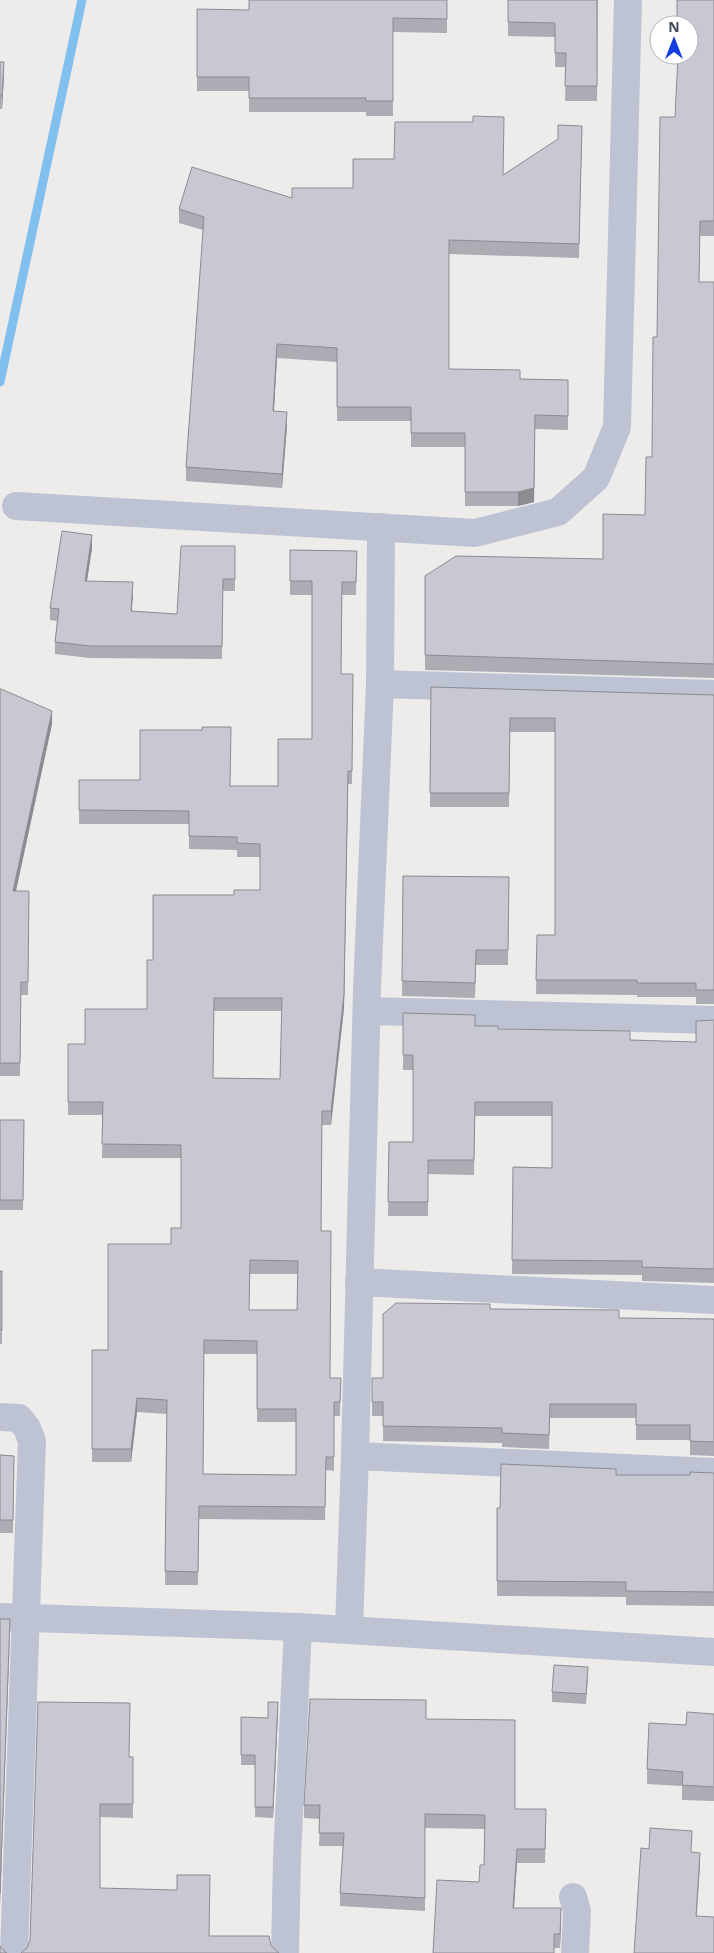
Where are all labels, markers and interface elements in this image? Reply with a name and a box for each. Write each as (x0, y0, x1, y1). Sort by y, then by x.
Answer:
north arrow (649, 15, 699, 65)
text: N (668, 17, 680, 36)

